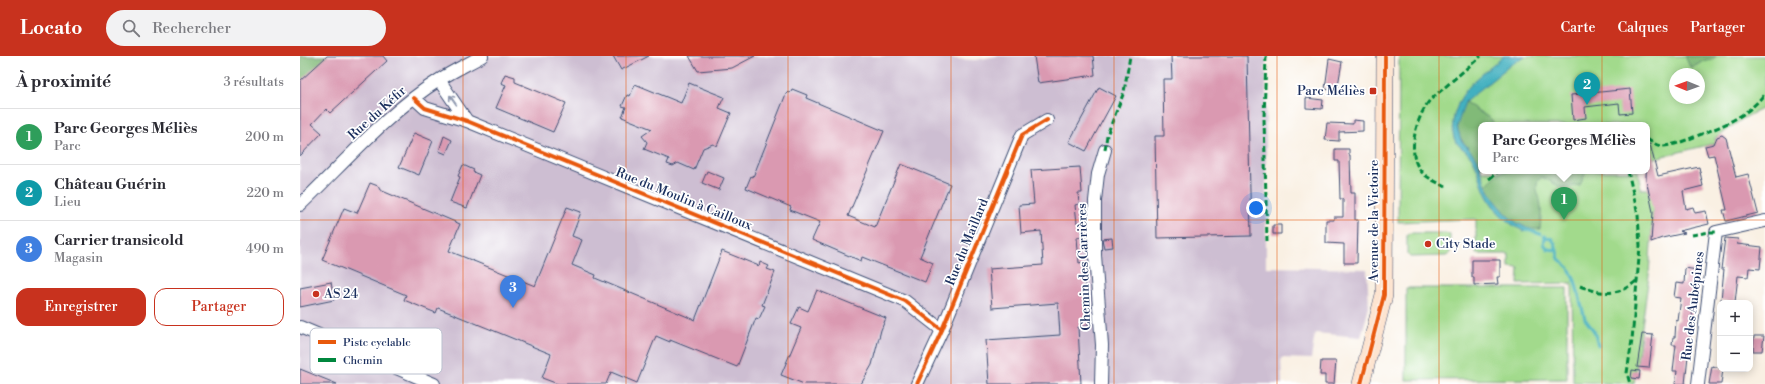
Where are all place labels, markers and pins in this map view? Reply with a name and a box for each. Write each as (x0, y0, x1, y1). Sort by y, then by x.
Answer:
pin: 2 (1574, 72, 1600, 105)
place label: Parc Méliès (1297, 83, 1365, 99)
marker: Parc Méliès (1368, 86, 1378, 96)
pin: 1 (1551, 187, 1577, 220)
place label: City Stade (1436, 236, 1496, 252)
marker: City Stade (1423, 239, 1433, 249)
pin: 3 (500, 275, 526, 308)
place label: AS 24 (323, 286, 359, 302)
marker: AS 24 (311, 289, 321, 299)

